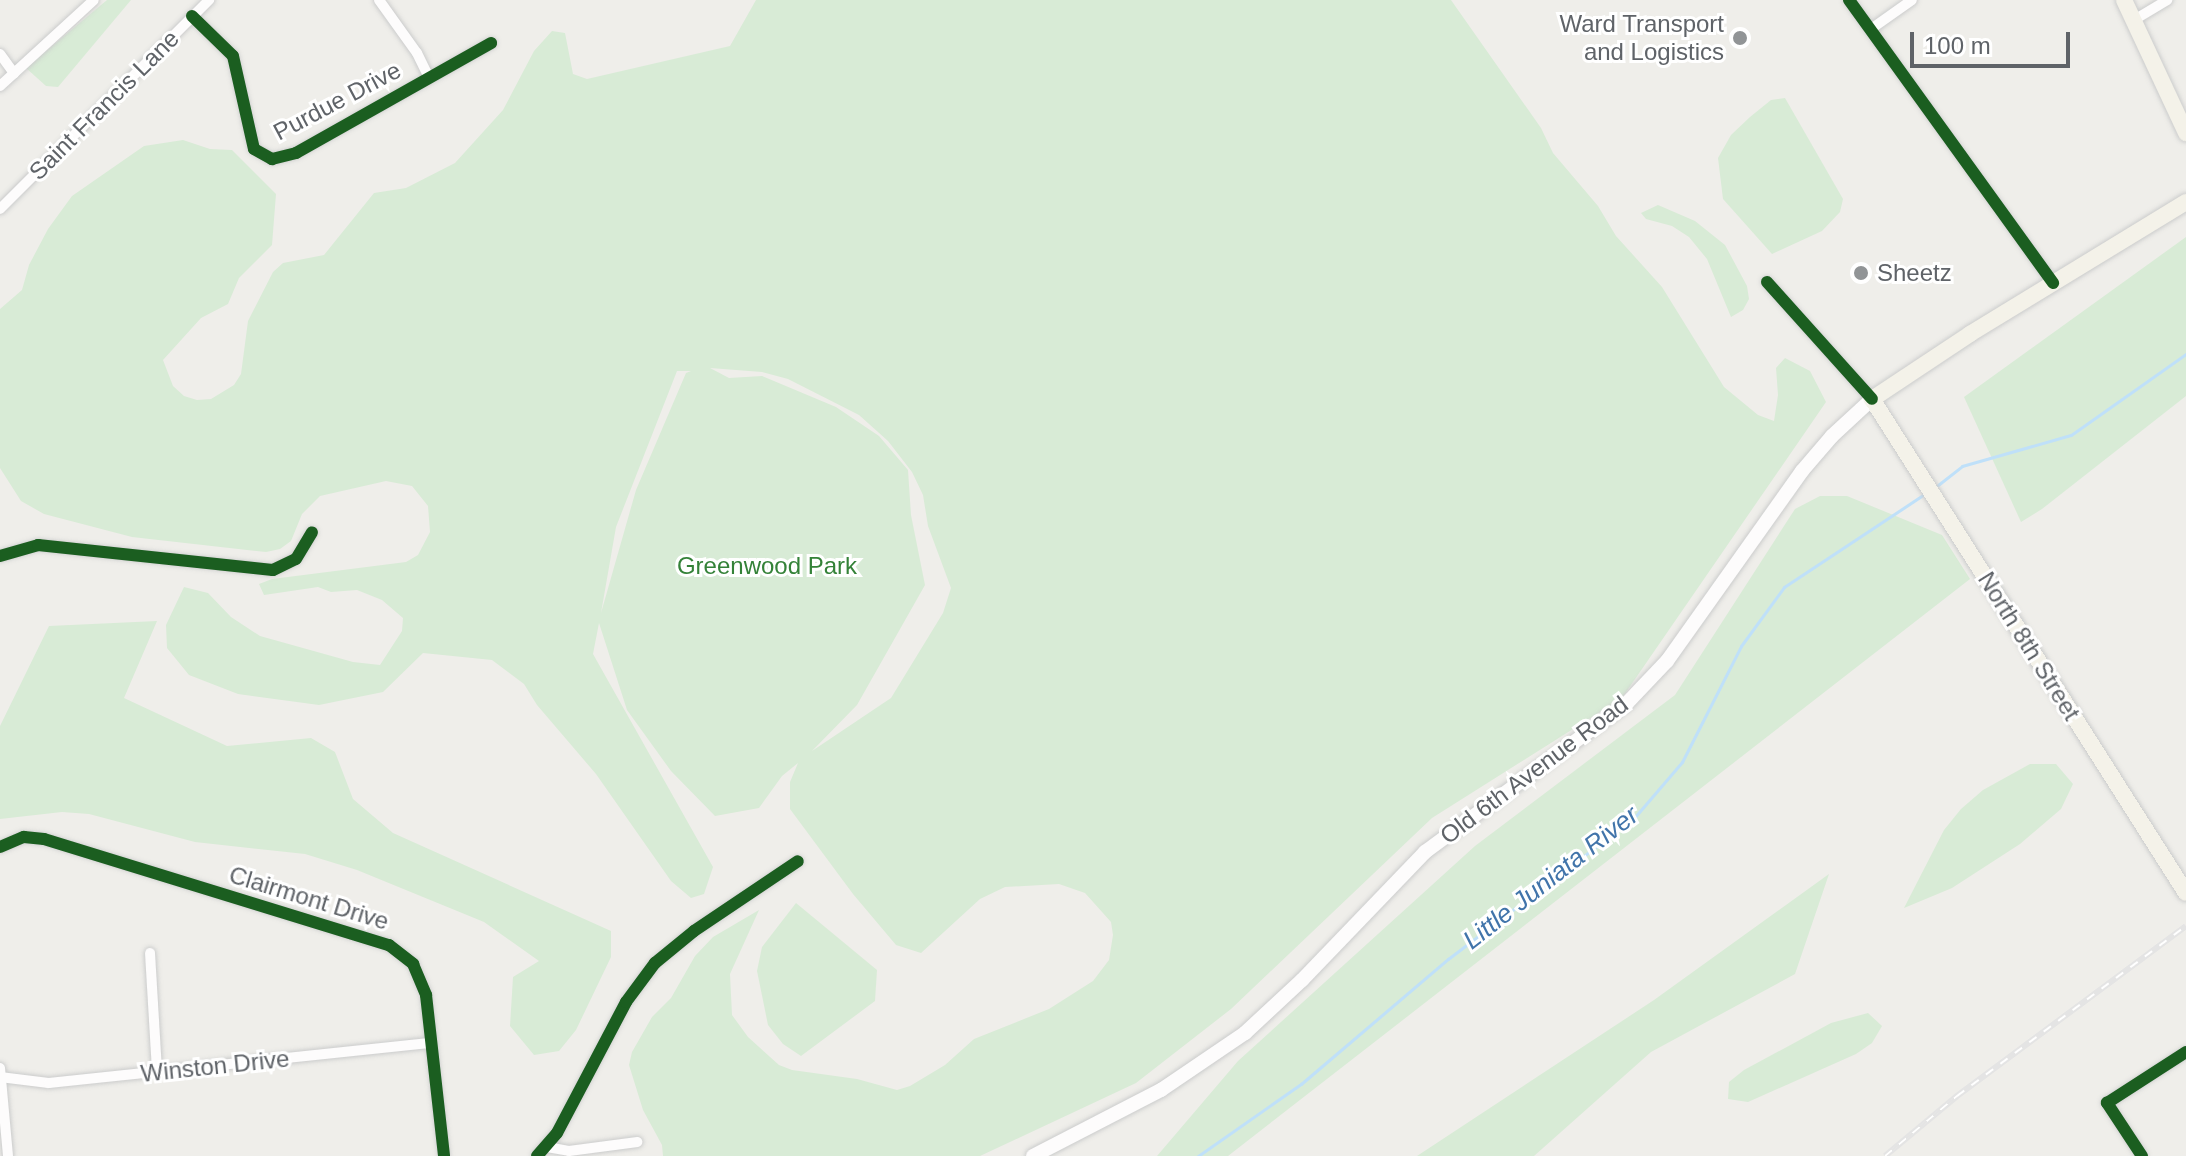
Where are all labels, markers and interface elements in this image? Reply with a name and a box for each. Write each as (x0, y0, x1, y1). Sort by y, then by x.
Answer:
place label: Ward Transport and Logistics (1559, 10, 1724, 66)
scale bar (1914, 16, 2074, 66)
street label: Saint Francis Lane (23, 24, 185, 186)
marker: Ward Transport and Logistics (1731, 29, 1749, 47)
text: 100 m (1924, 32, 1991, 59)
street label: Purdue Drive (268, 55, 406, 147)
place label: Sheetz (1877, 259, 1952, 287)
marker: Sheetz (1852, 264, 1870, 282)
park label: Greenwood Park (677, 552, 857, 580)
street label: North 8th Street (1972, 567, 2086, 725)
street label: Old 6th Avenue Road (1434, 690, 1634, 850)
water label: Little Juniata River (1457, 800, 1645, 956)
street label: Clairmont Drive (226, 860, 392, 936)
street label: Winston Drive (139, 1044, 291, 1088)

